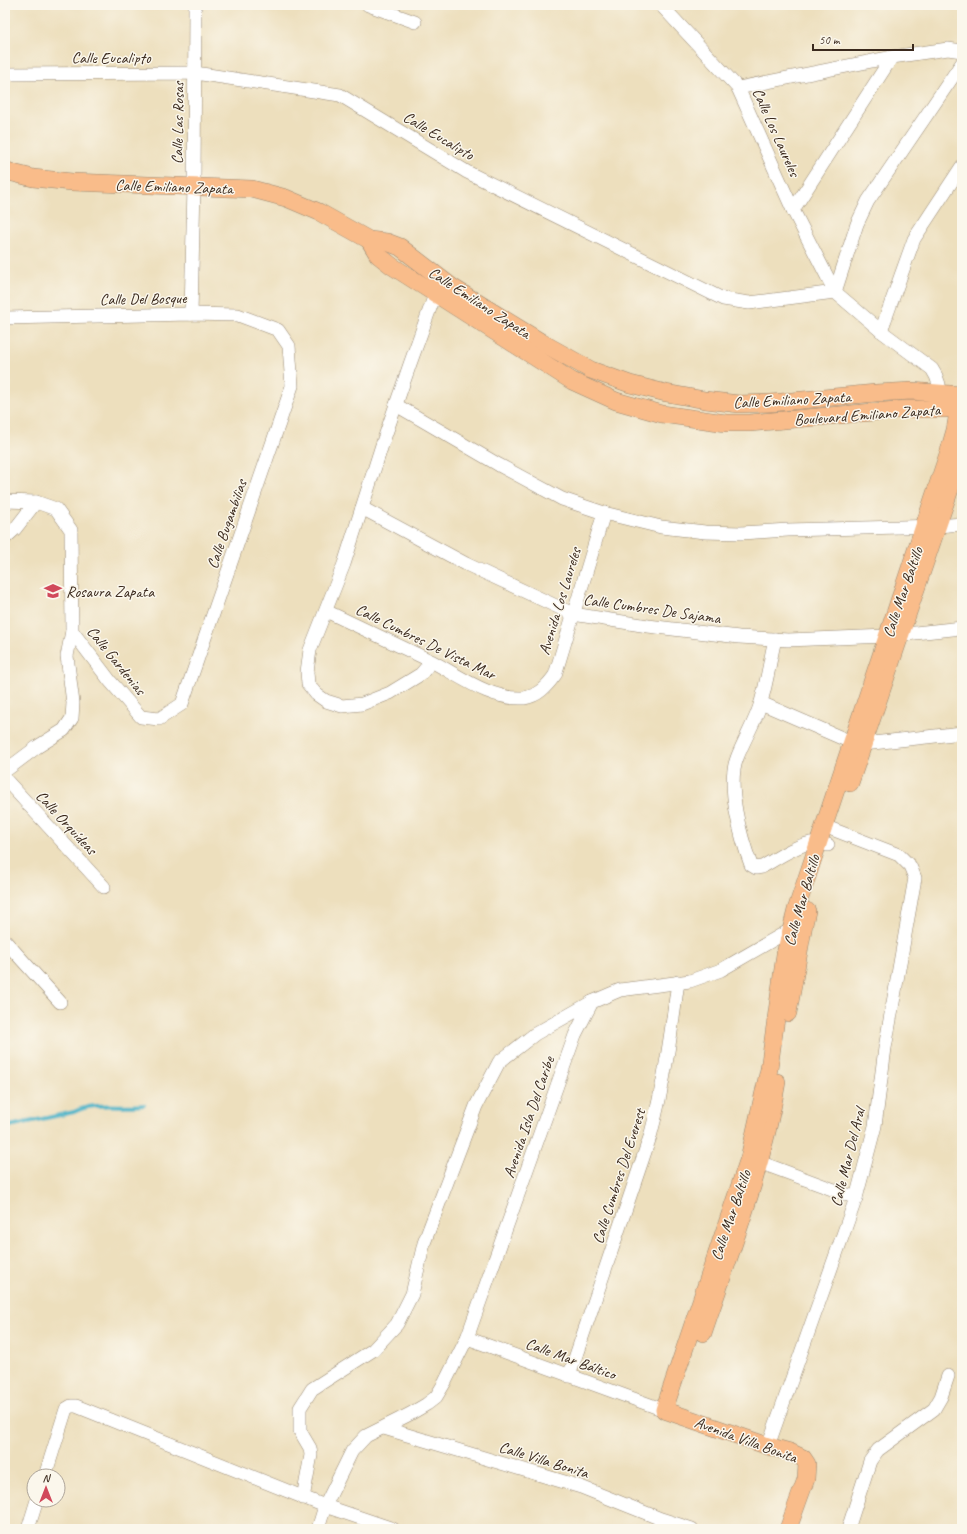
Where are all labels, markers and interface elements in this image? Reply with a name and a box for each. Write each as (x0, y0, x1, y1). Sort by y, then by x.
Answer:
scale bar (813, 26, 913, 52)
text: 50 m (819, 32, 841, 48)
street label: Calle Eucalipto (71, 48, 152, 68)
street label: Calle Las Rosas (167, 80, 189, 164)
street label: Calle Los Laureles (748, 85, 805, 181)
street label: Calle Eucalipto (399, 107, 479, 165)
street label: Calle Emiliano Zapata (115, 175, 235, 199)
street label: Calle Emiliano Zapata (425, 262, 535, 344)
street label: Calle Del Bosque (100, 288, 188, 310)
street label: Calle Emiliano Zapata (733, 387, 853, 413)
street label: Boulevard Emiliano Zapata (793, 400, 942, 430)
street label: Calle Bugambilias (202, 476, 252, 571)
street label: Calle Mar Baltillo (878, 543, 928, 640)
street label: Avenida Los Laureles (534, 544, 586, 657)
school or university icon: Rosaura Zapata (43, 581, 63, 601)
place label: Rosaura Zapata (66, 582, 155, 602)
street label: Calle Cumbres De Sajama (582, 589, 723, 629)
street label: Calle Cumbres De Vista Mar (352, 599, 500, 685)
street label: Calle Gardenias (82, 622, 151, 700)
street label: Calle Orquídeas (31, 786, 102, 860)
street label: Calle Mar Baltillo (779, 851, 825, 948)
street label: Avenida Isla Del Caribe (499, 1052, 560, 1181)
street label: Calle Mar Del Aral (826, 1103, 871, 1209)
street label: Calle Cumbres Del Everest (588, 1105, 651, 1246)
street label: Calle Mar Baltillo (706, 1166, 756, 1263)
street label: Calle Mar Báltico (523, 1333, 621, 1385)
street label: Avenida Villa Bonita (692, 1412, 801, 1468)
street label: Calle Villa Bonita (497, 1437, 592, 1483)
north arrow (26, 1468, 66, 1508)
text: N (43, 1471, 52, 1485)

